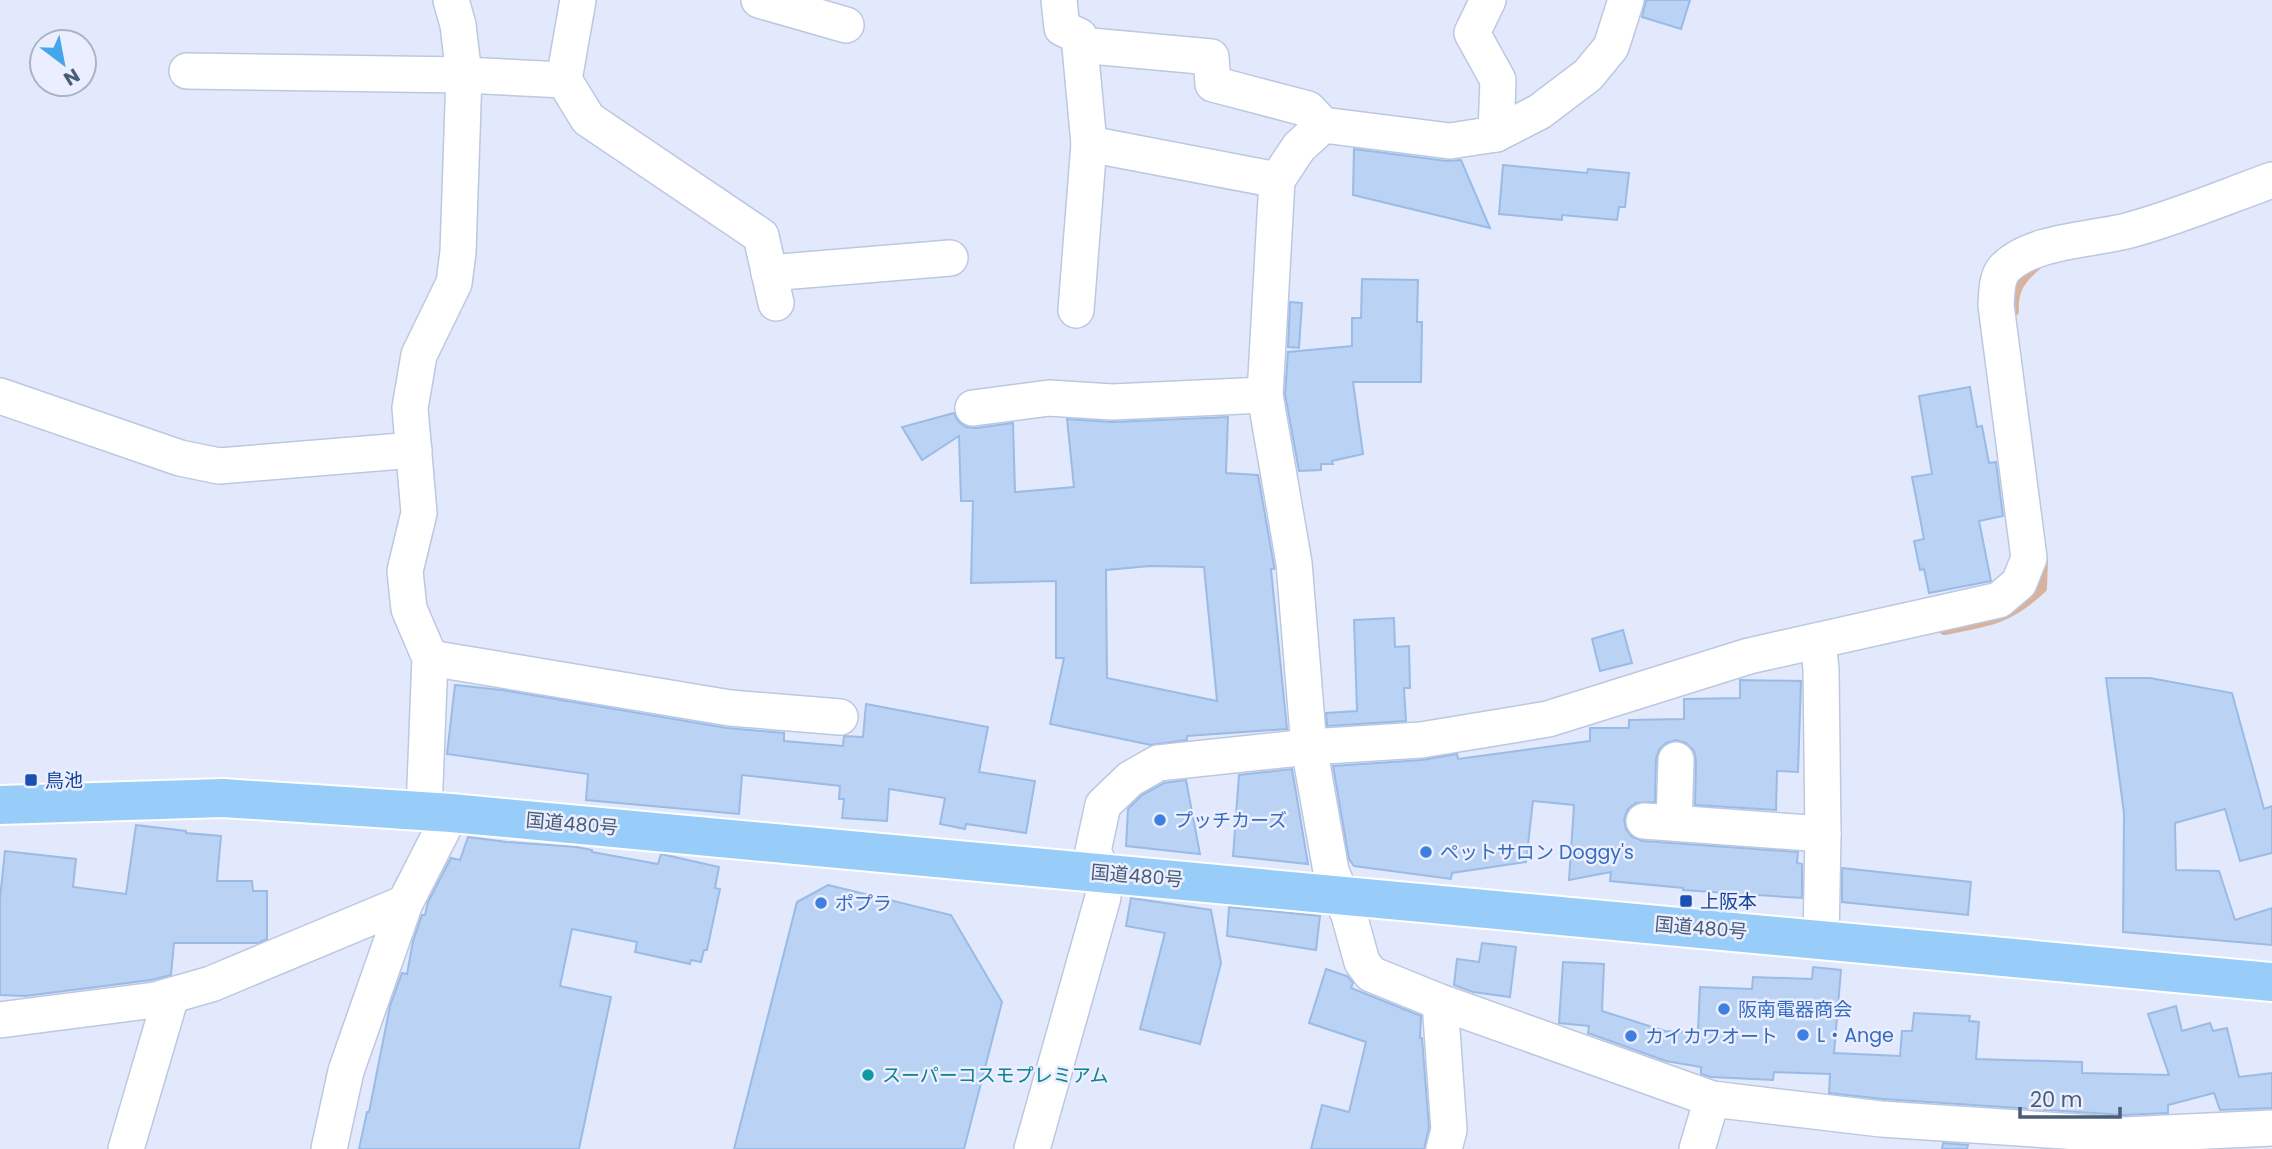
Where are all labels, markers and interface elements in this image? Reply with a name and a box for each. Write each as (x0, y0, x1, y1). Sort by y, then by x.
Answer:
north arrow (28, 28, 98, 98)
text: N (59, 62, 85, 92)
place label: 鳥池 (45, 767, 83, 794)
marker: 鳥池 (23, 772, 39, 788)
street label: 国道480号 (525, 807, 619, 841)
place label: プッチカーズ (1174, 807, 1287, 834)
marker: プッチカーズ (1152, 812, 1168, 828)
place label: ペットサロン Doggy's (1440, 839, 1634, 866)
marker: ペットサロン Doggy's (1418, 844, 1434, 860)
street label: 国道480号 (1090, 859, 1184, 893)
place label: 上阪本 (1700, 888, 1757, 915)
place label: ポプラ (835, 890, 892, 917)
marker: 上阪本 (1678, 893, 1694, 909)
marker: ポプラ (813, 895, 829, 911)
street label: 国道480号 (1654, 911, 1748, 945)
place label: 阪南電器商会 (1738, 996, 1852, 1023)
marker: 阪南電器商会 (1716, 1001, 1732, 1017)
place label: L・Ange (1817, 1022, 1894, 1049)
place label: カイカワオート (1645, 1023, 1778, 1050)
marker: L・Ange (1795, 1027, 1811, 1043)
marker: カイカワオート (1623, 1028, 1639, 1044)
place label: スーパーコスモプレミアム (882, 1062, 1108, 1089)
marker: スーパーコスモプレミアム (860, 1067, 876, 1083)
scale bar (2020, 1076, 2120, 1120)
text: 20 m (2030, 1085, 2083, 1114)

